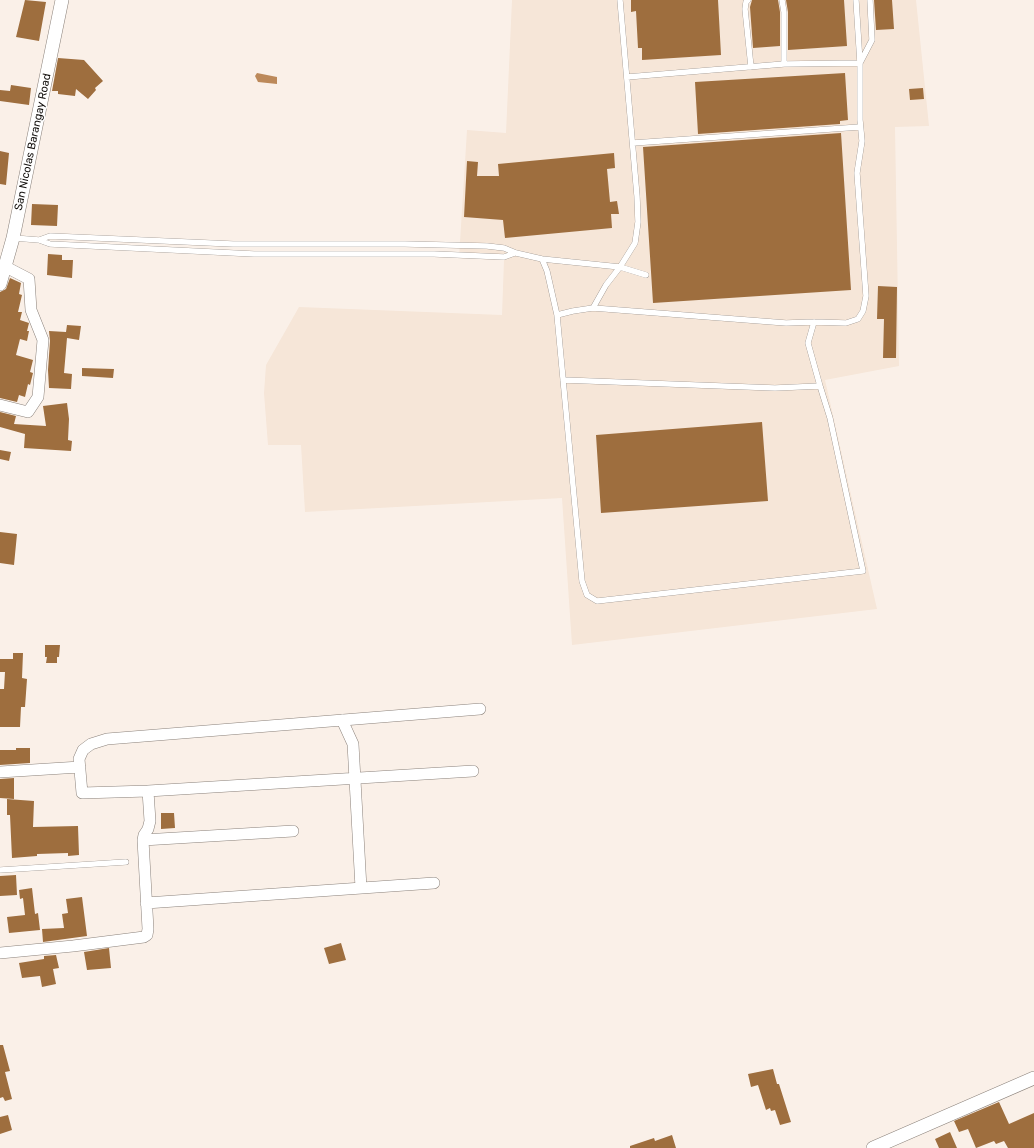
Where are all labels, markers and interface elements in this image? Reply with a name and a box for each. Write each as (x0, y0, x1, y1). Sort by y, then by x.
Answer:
street label: San Nicolas Barangay Road (12, 72, 54, 212)

